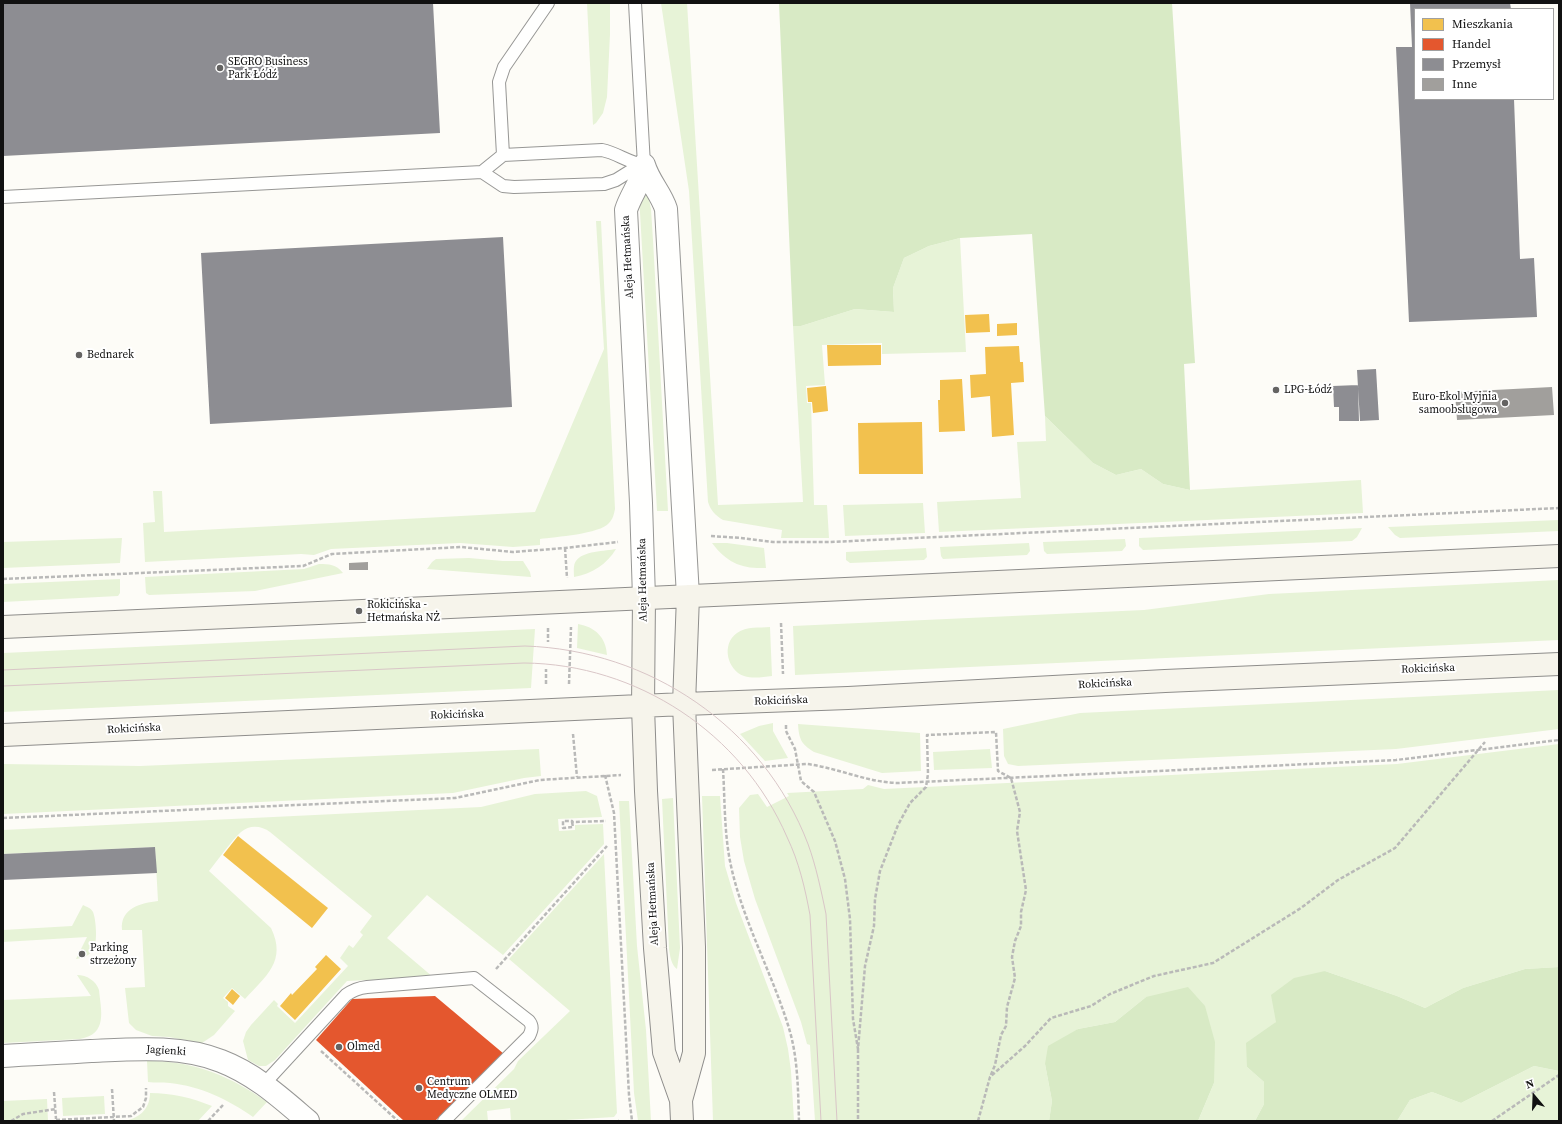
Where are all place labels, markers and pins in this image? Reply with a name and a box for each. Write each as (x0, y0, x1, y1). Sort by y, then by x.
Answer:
place label: SEGRO Business Park Łódź (228, 55, 308, 81)
marker: SEGRO Business Park Łódź (215, 63, 225, 73)
place label: Bednarek (87, 348, 134, 362)
marker: Bednarek (74, 350, 84, 360)
place label: LPG-Łódź (1284, 383, 1332, 397)
marker: LPG-Łódź (1271, 385, 1281, 395)
place label: Euro-Ekol Myjnia samoobsługowa (1412, 390, 1497, 416)
marker: Euro-Ekol Myjnia samoobsługowa (1500, 398, 1510, 408)
place label: Rokicińska - Hetmańska NŻ (367, 598, 440, 624)
marker: Rokicińska - Hetmańska NŻ (354, 606, 364, 616)
place label: Parking strzeżony (90, 941, 137, 967)
marker: Parking strzeżony (77, 949, 87, 959)
place label: Olmed (347, 1040, 380, 1054)
marker: Olmed (334, 1042, 344, 1052)
place label: Centrum Medyczne OLMED (427, 1075, 517, 1101)
marker: Centrum Medyczne OLMED (414, 1083, 424, 1093)

